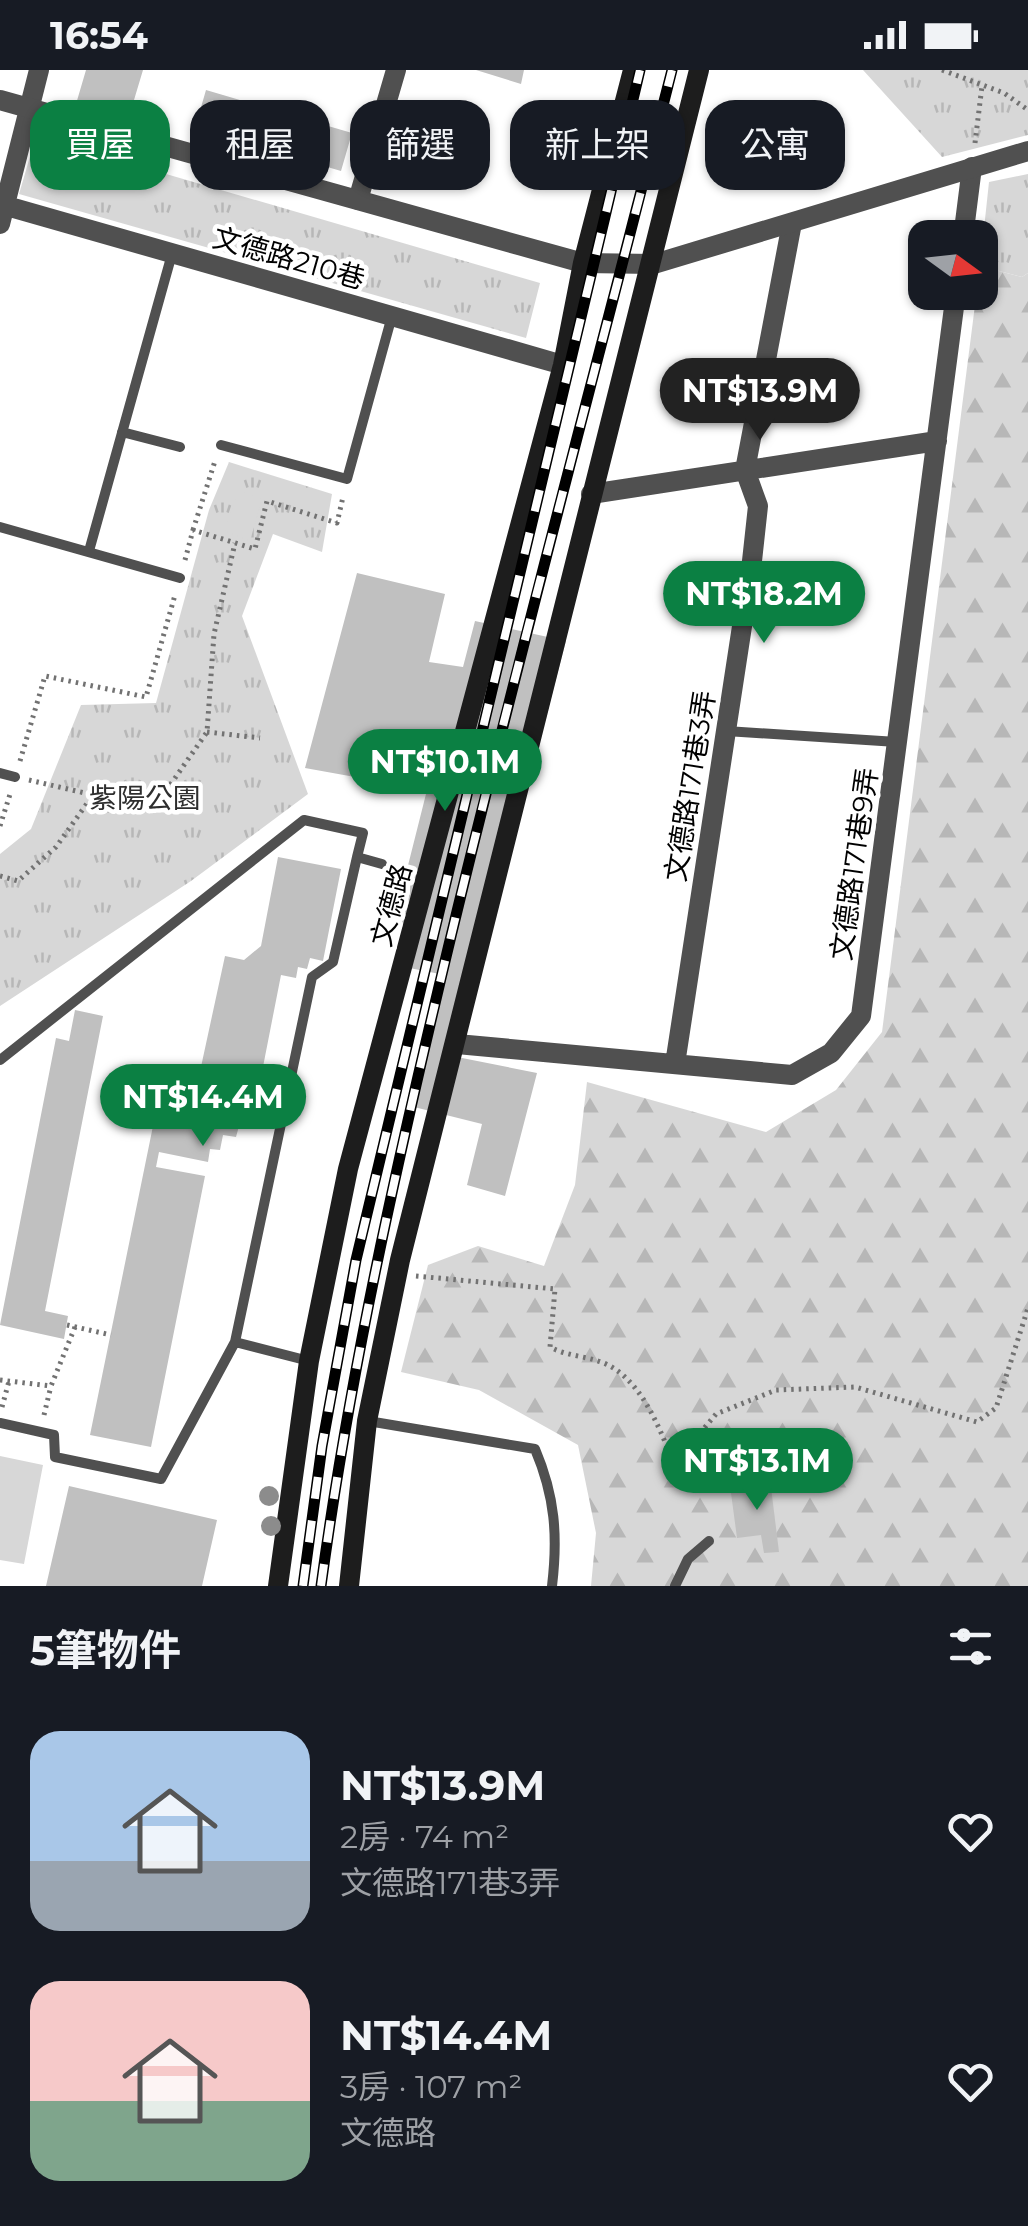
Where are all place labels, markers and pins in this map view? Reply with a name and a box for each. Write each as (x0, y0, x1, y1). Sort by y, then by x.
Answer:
pin: NT$13.9M (657, 358, 863, 443)
pin: NT$18.2M (661, 561, 867, 646)
pin: NT$10.1M (342, 729, 548, 814)
pin: NT$14.4M (100, 1064, 306, 1149)
pin: NT$13.1M (654, 1428, 860, 1513)

